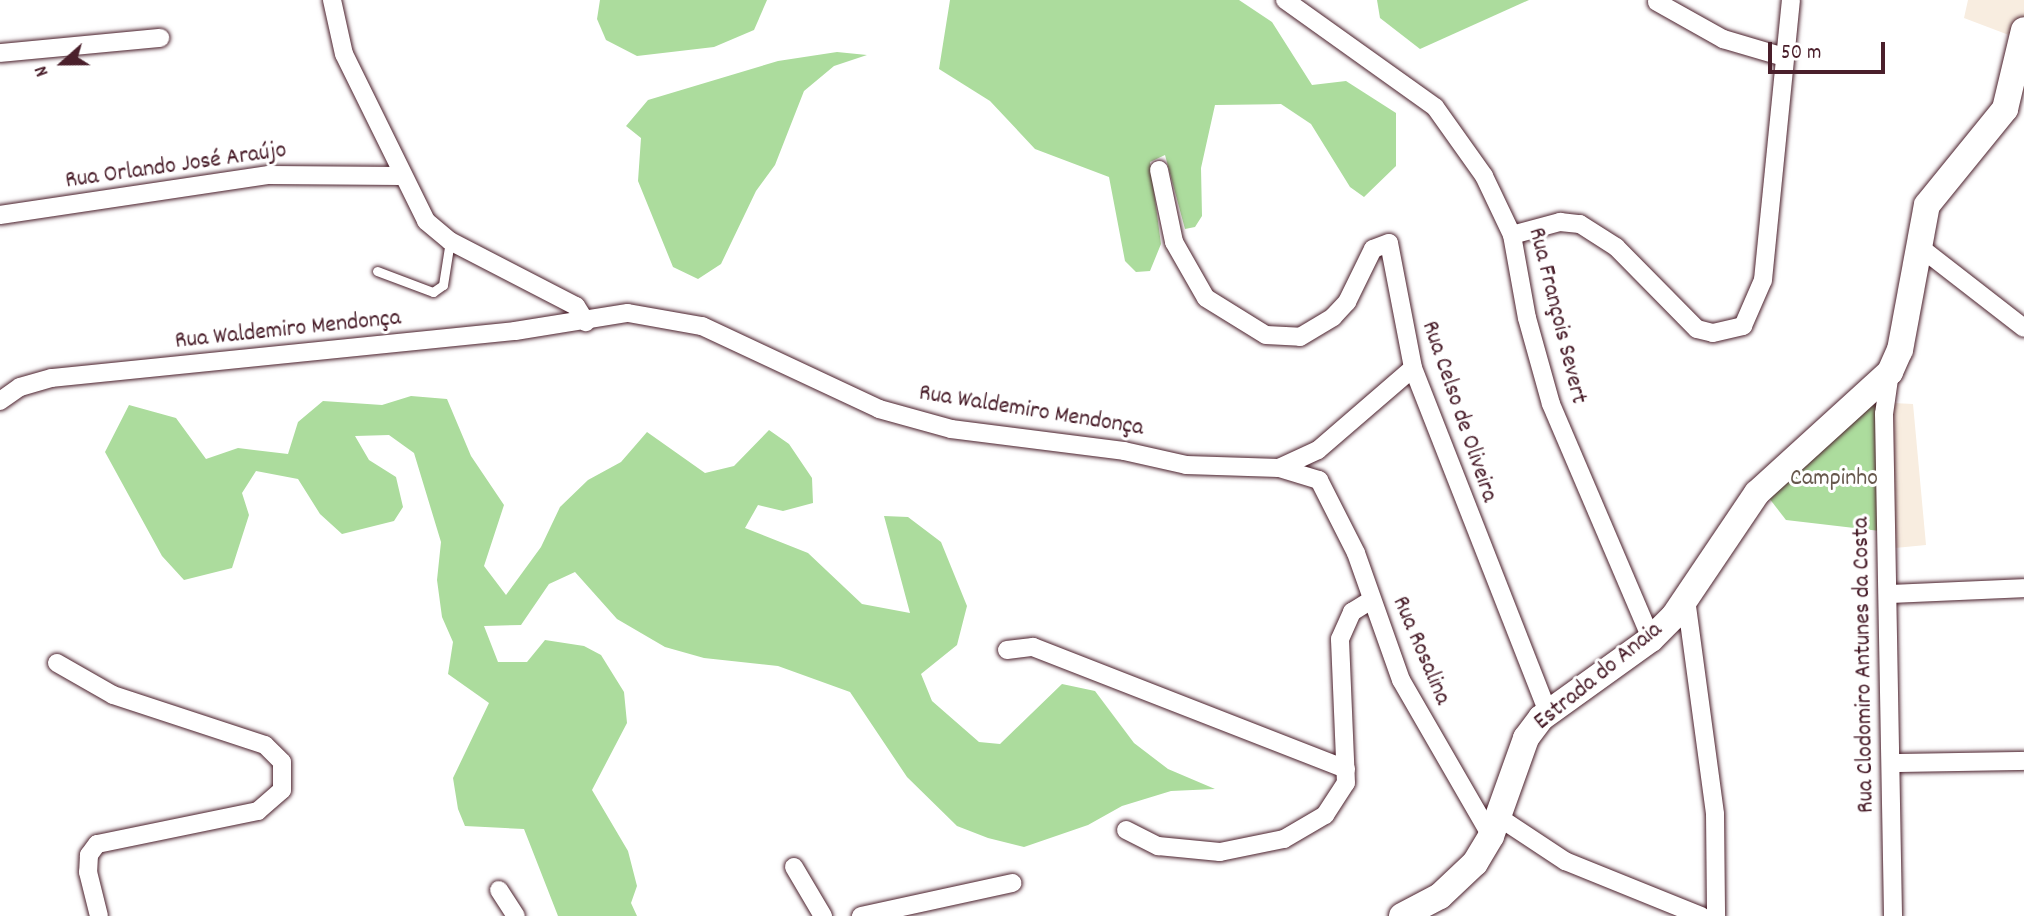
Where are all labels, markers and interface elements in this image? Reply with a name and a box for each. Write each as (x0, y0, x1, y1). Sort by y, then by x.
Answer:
north arrow (28, 28, 98, 98)
scale bar (1772, 28, 1889, 72)
text: 50 m (1781, 39, 1821, 69)
text: N (29, 61, 57, 80)
street label: Rua Orlando José Araújo (64, 137, 288, 197)
street label: Rua François Severt (1520, 225, 1592, 407)
street label: Rua Waldemiro Mendonça (174, 305, 402, 357)
street label: Rua Celso de Oliveira (1414, 318, 1502, 506)
street label: Rua Waldemiro Mendonça (917, 380, 1145, 444)
park label: Campinho (1790, 466, 1878, 494)
street label: Rua Clodomiro Antunes da Costa (1848, 517, 1882, 813)
street label: Rua Rosalina (1384, 592, 1456, 710)
street label: Estrada do Anaia (1529, 617, 1669, 737)

